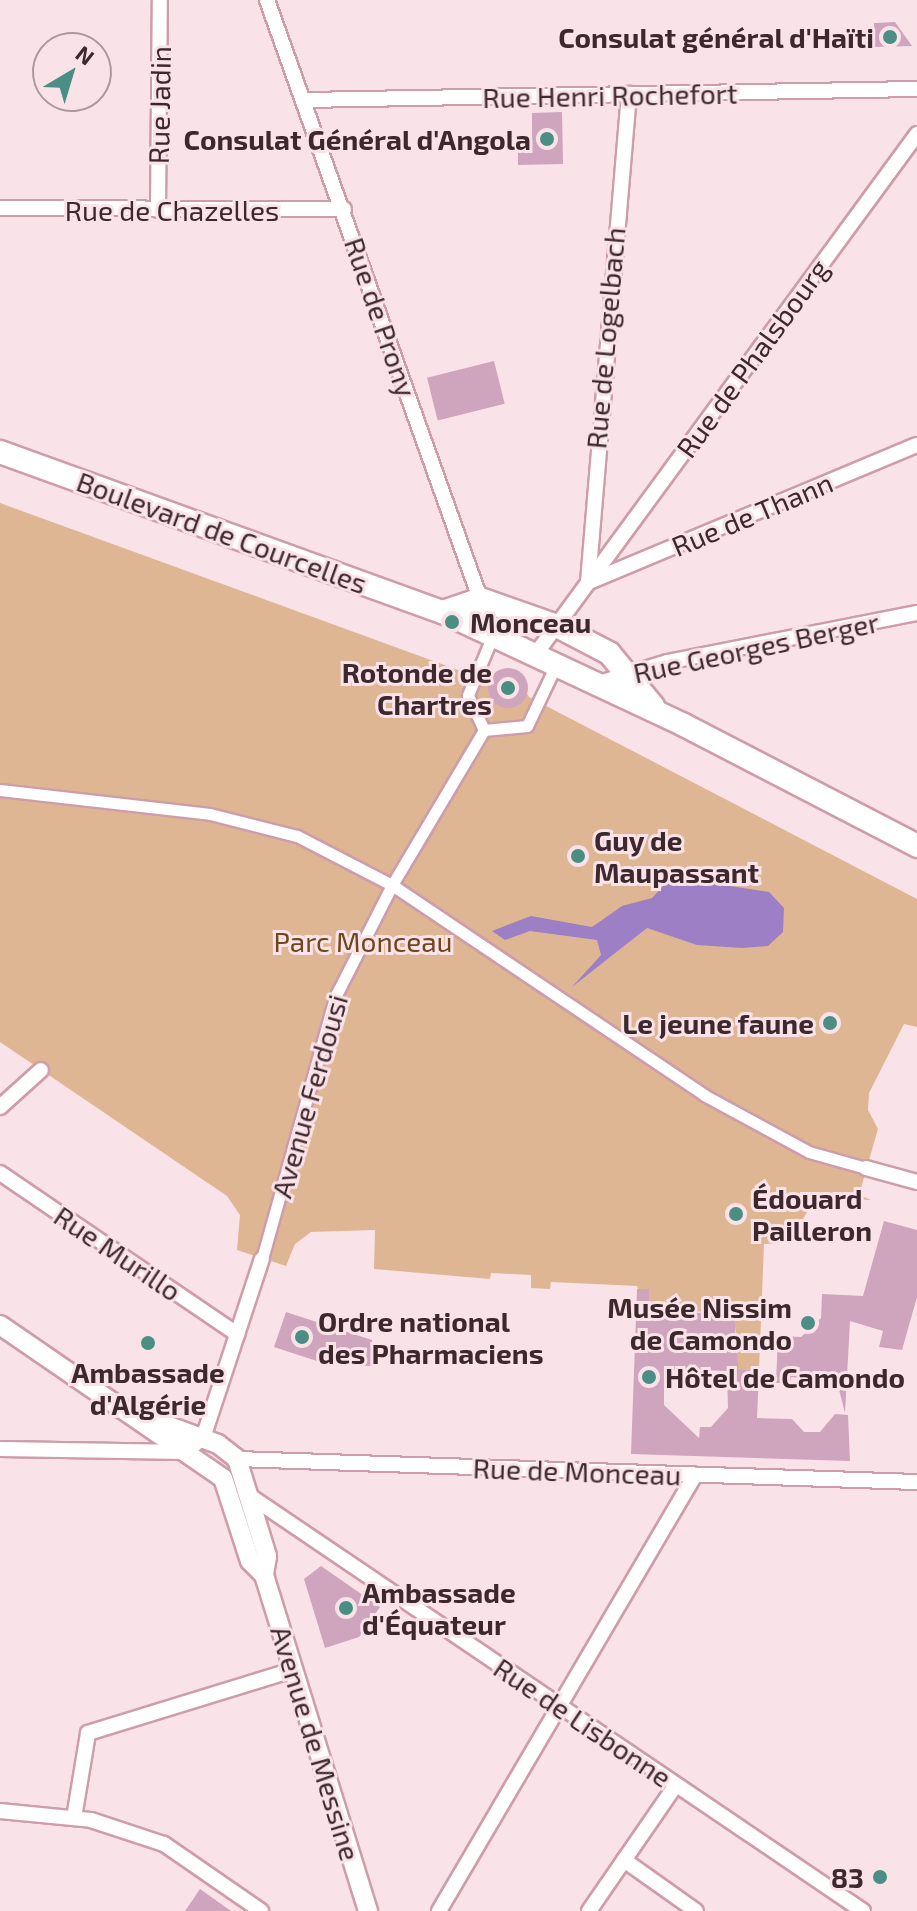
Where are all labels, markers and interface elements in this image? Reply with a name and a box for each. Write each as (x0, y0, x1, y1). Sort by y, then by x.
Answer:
place label: Consulat général d'Haïti (558, 20, 874, 54)
marker: Consulat général d'Haïti (881, 28, 899, 46)
north arrow (32, 32, 112, 112)
text: N (71, 40, 100, 70)
street label: Rue Jadin (141, 45, 177, 165)
street label: Rue Henri Rochefort (482, 76, 738, 114)
place label: Consulat Général d'Angola (183, 122, 531, 156)
marker: Consulat Général d'Angola (538, 130, 556, 148)
street label: Rue de Chazelles (65, 193, 279, 227)
street label: Rue de Logelbach (579, 226, 631, 450)
street label: Rue de Prony (338, 233, 424, 401)
street label: Rue de Phalsbourg (669, 252, 835, 464)
street label: Boulevard de Courcelles (72, 464, 372, 600)
street label: Rue de Thann (666, 465, 838, 563)
place label: Monceau (470, 605, 591, 639)
street label: Rue Georges Berger (630, 605, 882, 689)
marker: Monceau (441, 611, 463, 633)
place label: Rotonde de Chartres (342, 655, 492, 721)
marker: Rotonde de Chartres (499, 679, 517, 697)
place label: Guy de Maupassant (594, 823, 759, 889)
marker: Guy de Maupassant (569, 847, 587, 865)
park label: Parc Monceau (273, 924, 453, 958)
street label: Avenue Ferdousi (264, 991, 354, 1201)
place label: Le jeune faune (622, 1006, 814, 1040)
marker: Le jeune faune (821, 1014, 839, 1032)
place label: Édouard Pailleron (752, 1181, 872, 1247)
street label: Rue Murillo (48, 1198, 188, 1308)
marker: Édouard Pailleron (727, 1205, 745, 1223)
place label: Musée Nissim de Camondo (607, 1290, 792, 1356)
place label: Ordre national des Pharmaciens (318, 1304, 544, 1370)
marker: Musée Nissim de Camondo (799, 1314, 817, 1332)
marker: Ordre national des Pharmaciens (293, 1328, 311, 1346)
marker: Ambassade d'Algérie (139, 1334, 157, 1352)
place label: Ambassade d'Algérie (71, 1355, 225, 1421)
place label: Hôtel de Camondo (665, 1360, 906, 1394)
marker: Hôtel de Camondo (640, 1368, 658, 1386)
street label: Rue de Monceau (472, 1451, 682, 1491)
place label: Ambassade d'Équateur (362, 1575, 516, 1641)
marker: Ambassade d'Équateur (337, 1599, 355, 1617)
street label: Avenue de Messine (264, 1622, 368, 1864)
street label: Rue de Lisbonne (488, 1650, 678, 1794)
place label: 83 (831, 1860, 864, 1894)
marker: 83 (871, 1868, 889, 1886)

